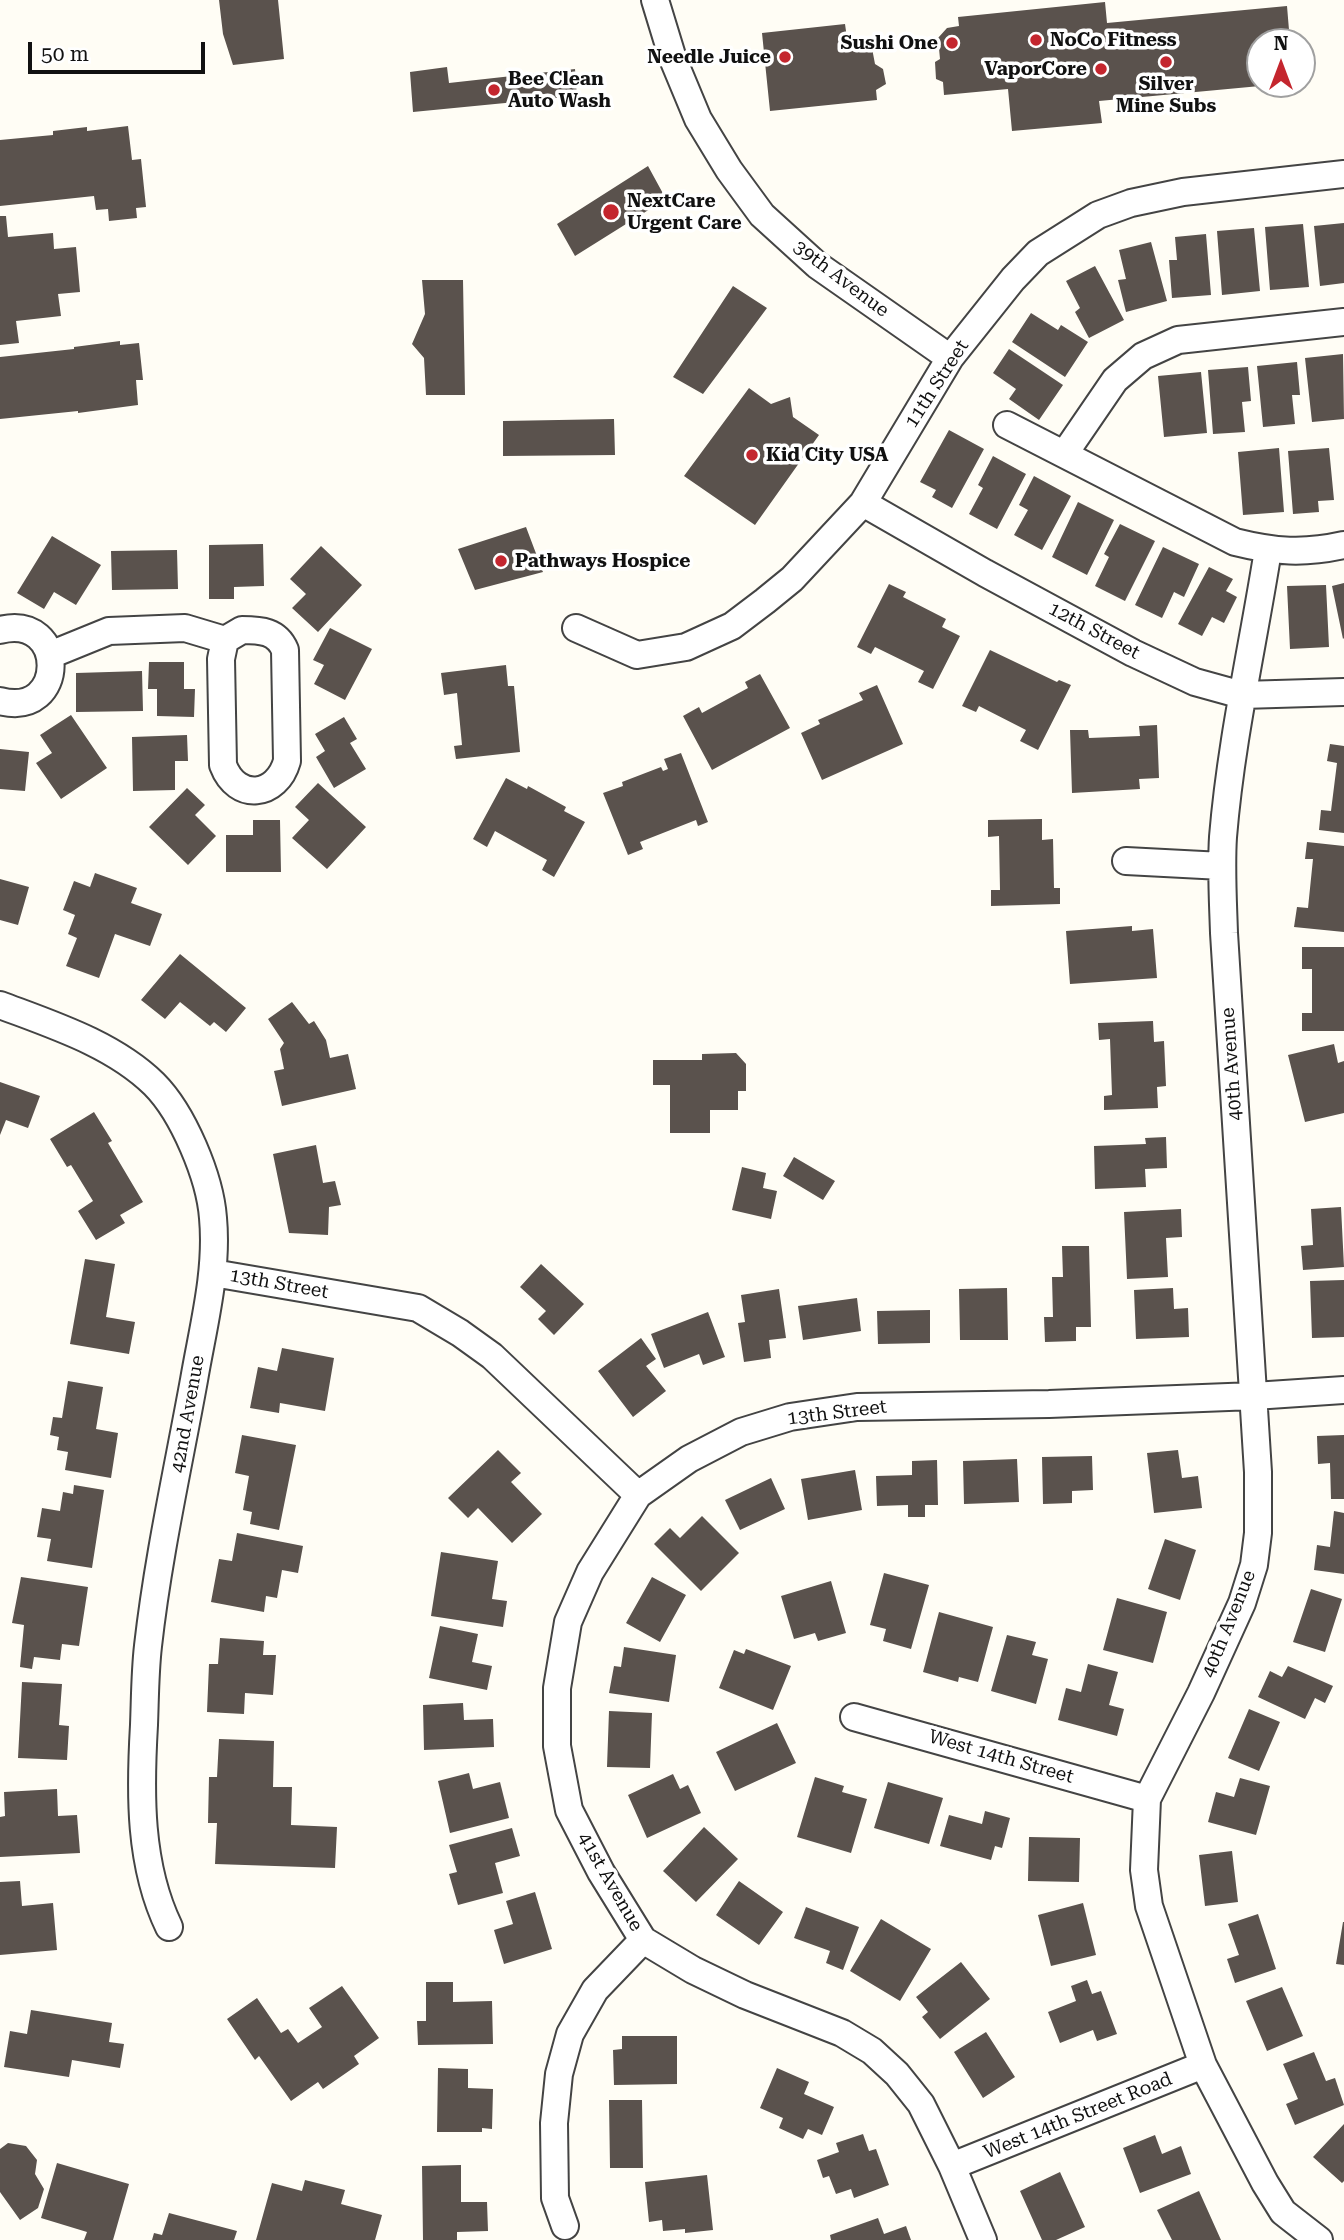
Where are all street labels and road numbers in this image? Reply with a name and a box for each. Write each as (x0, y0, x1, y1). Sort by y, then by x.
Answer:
street label: 39th Avenue (789, 236, 893, 322)
street label: 11th Street (900, 336, 974, 432)
street label: 12th Street (1045, 597, 1143, 665)
street label: 40th Avenue (1217, 1007, 1247, 1121)
street label: 13th Street (228, 1264, 330, 1304)
street label: 42nd Avenue (166, 1354, 210, 1474)
street label: 13th Street (786, 1396, 888, 1430)
street label: 40th Avenue (1197, 1567, 1261, 1681)
street label: West 14th Street (926, 1725, 1076, 1789)
street label: 41st Avenue (573, 1829, 647, 1935)
street label: West 14th Street Road (980, 2068, 1176, 2164)

